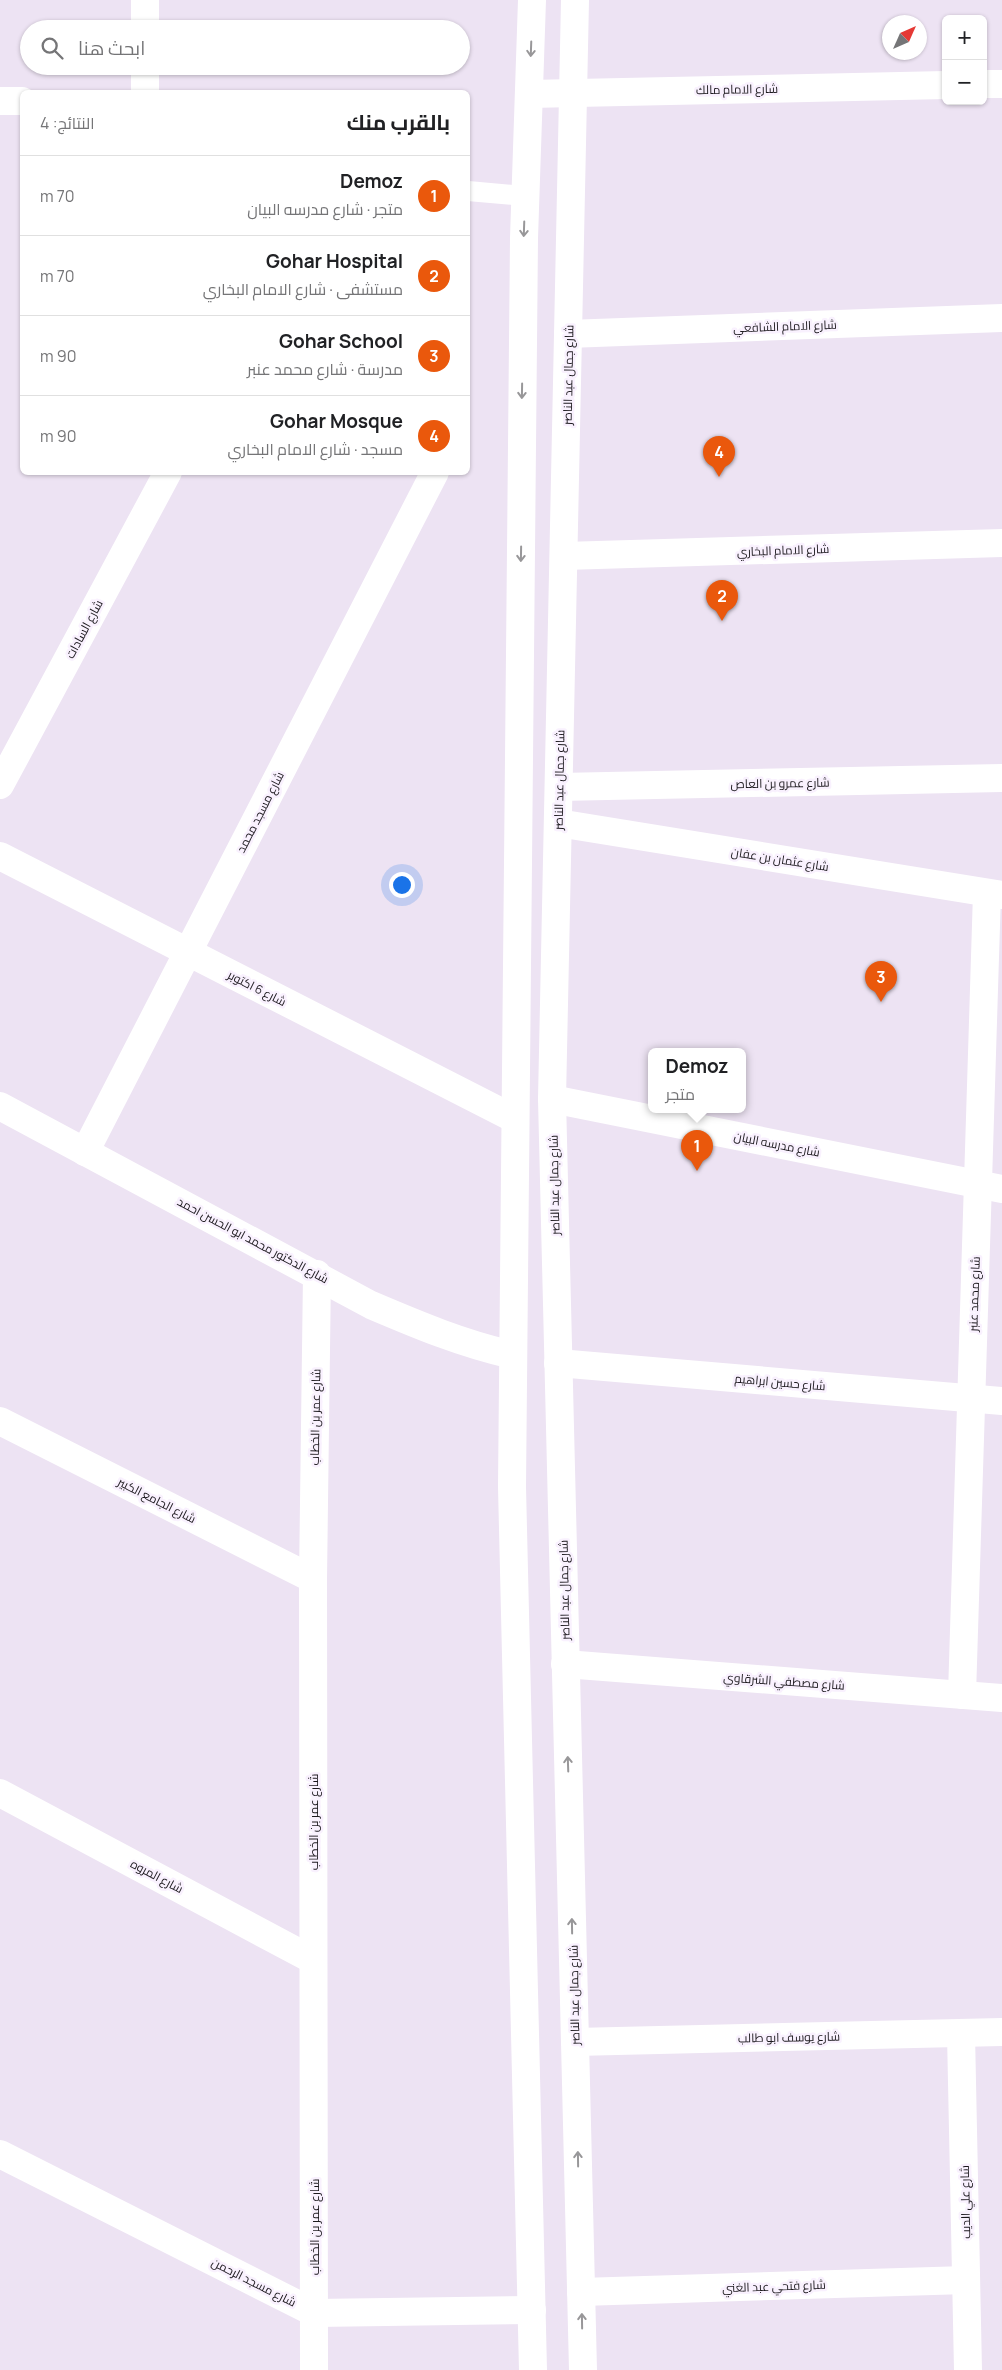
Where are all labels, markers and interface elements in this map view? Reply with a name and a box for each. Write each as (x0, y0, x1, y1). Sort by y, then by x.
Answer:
north arrow (882, 15, 927, 60)
map controls (942, 15, 987, 105)
button: + (942, 15, 987, 60)
search box (20, 20, 470, 75)
icon: search (38, 34, 66, 62)
text: ابحث هنا (78, 35, 145, 61)
one-way arrow (526, 40, 535, 56)
button: − (942, 60, 987, 105)
street label: شارع الامام مالك (696, 80, 778, 98)
text: بالقرب منك (347, 108, 450, 136)
text: النتائج: 4 (40, 112, 95, 134)
text: Demoz (340, 168, 403, 194)
text: 70 m (40, 185, 75, 207)
text: 1 (431, 185, 438, 207)
text: متجر · شارع مدرسه البيان (247, 198, 403, 220)
one-way arrow (519, 220, 529, 236)
text: Gohar Hospital (266, 248, 403, 274)
text: 70 m (40, 265, 75, 287)
text: 2 (429, 265, 439, 287)
text: مستشفى · شارع الامام البخاري (203, 278, 403, 300)
street label: شارع الامام الشافعي (733, 316, 837, 338)
street label: شارع جمال عبد الناصر (559, 325, 577, 426)
text: Gohar School (279, 328, 403, 354)
text: 90 m (40, 345, 76, 367)
text: 3 (429, 345, 439, 367)
text: مدرسة · شارع محمد عنبر (247, 358, 403, 380)
one-way arrow (517, 382, 527, 399)
text: Gohar Mosque (270, 408, 403, 434)
text: 90 m (40, 425, 76, 447)
text: 4 (429, 425, 439, 447)
pin: 4 (703, 436, 735, 477)
text: مسجد · شارع الامام البخاري (227, 438, 403, 460)
street label: شارع الامام البخاري (736, 540, 830, 562)
one-way arrow (516, 545, 526, 561)
pin: 2 (706, 580, 738, 621)
street label: شارع السادات (61, 596, 107, 661)
street label: شارع جمال عبد الناصر (550, 730, 568, 831)
street label: شارع مسجد محمد (232, 768, 288, 856)
street label: شارع عمرو بن العاص (730, 774, 830, 792)
street label: شارع عثمان بن عفان (730, 843, 830, 875)
your location (389, 872, 415, 898)
pin: 3 (865, 961, 897, 1002)
street label: شارع 6 اكتوبر (224, 966, 289, 1010)
popup (648, 1048, 746, 1113)
text: Demoz (666, 1053, 728, 1079)
text: متجر (666, 1083, 695, 1105)
street label: شارع مدرسه البيان (733, 1127, 822, 1161)
pin: 1 (681, 1130, 713, 1171)
street label: شارع جمال عبد الناصر (545, 1135, 563, 1236)
street label: شارع الدكتور محمد ابو الحسن احمد (174, 1193, 332, 1287)
street label: شارع محمد عنبر (964, 1256, 984, 1333)
street label: شارع عمر بن الخطاب (306, 1368, 324, 1465)
street label: شارع حسين ابراهيم (734, 1370, 826, 1394)
street label: شارع الجامع الكبير (114, 1473, 199, 1527)
street label: شارع جمال عبد الناصر (555, 1540, 573, 1641)
street label: شارع مصطفي الشرقاوي (723, 1668, 845, 1696)
one-way arrow (563, 1756, 573, 1772)
street label: شارع عمر بن الخطاب (305, 1774, 322, 1870)
street label: شارع المروه (128, 1855, 186, 1897)
one-way arrow (568, 1919, 577, 1935)
street label: شارع جمال عبد الناصر (565, 1945, 583, 2046)
street label: شارع يوسف ابو طالب (738, 2028, 840, 2046)
one-way arrow (573, 2151, 583, 2168)
street label: شارع علي الديب (956, 2165, 976, 2239)
street label: شارع عمر بن الخطاب (306, 2179, 323, 2275)
street label: شارع مسجد الرحمن (209, 2253, 299, 2311)
street label: شارع فتحي عبد الغني (722, 2276, 826, 2298)
one-way arrow (577, 2314, 587, 2330)

